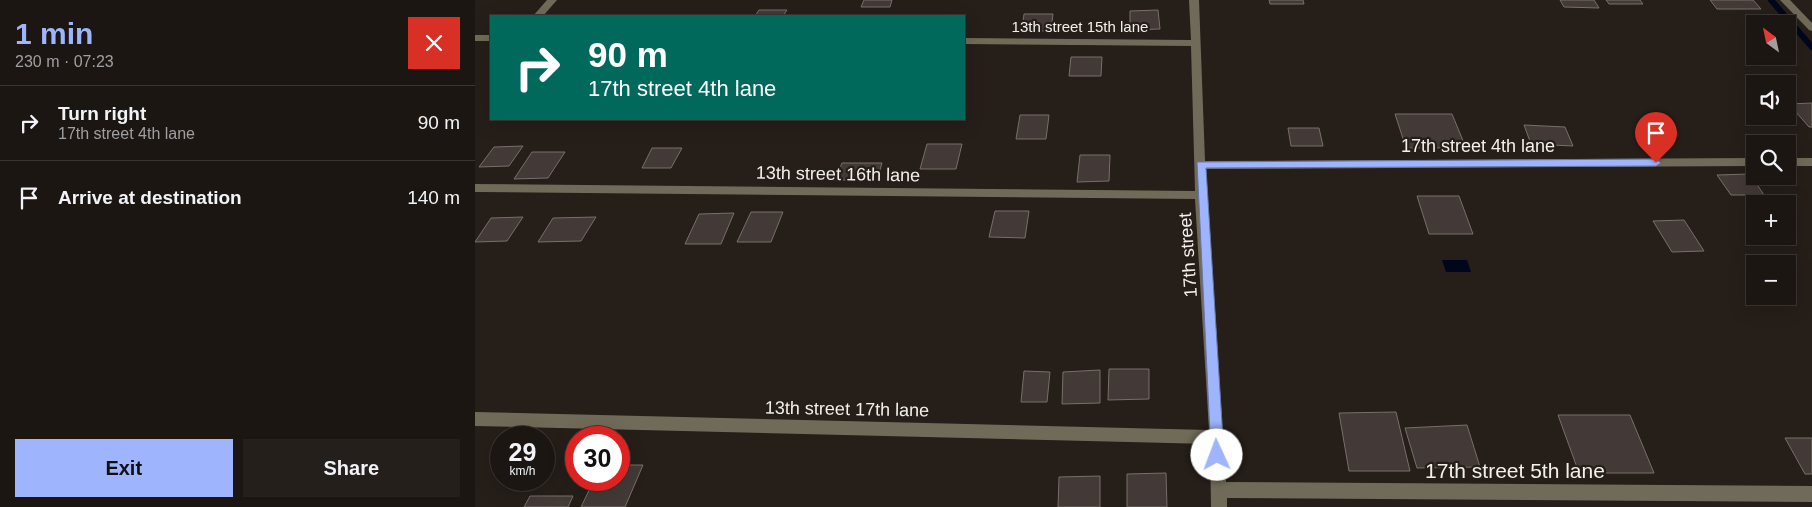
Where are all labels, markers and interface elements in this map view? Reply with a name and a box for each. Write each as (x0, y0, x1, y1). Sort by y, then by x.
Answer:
north arrow (1746, 15, 1796, 65)
map controls (1746, 15, 1796, 305)
text: 1 min (15, 17, 93, 50)
button: close (408, 17, 460, 69)
street label: 13th street 15th lane (1012, 18, 1148, 35)
icon: right (505, 35, 570, 100)
text: 90 m (588, 35, 668, 74)
text: 230 m · 07:23 (15, 53, 114, 70)
button: sound (1746, 75, 1796, 125)
text: 17th street 4th lane (588, 76, 776, 101)
text: Turn right (58, 103, 146, 124)
icon: right (15, 109, 43, 137)
text: 90 m (418, 112, 460, 133)
pin (1635, 112, 1677, 163)
icon: arrive (1642, 119, 1670, 147)
text: 17th street 4th lane (58, 125, 195, 142)
button: search (1746, 135, 1796, 185)
street label: 17th street 4th lane (1401, 136, 1555, 156)
street label: 13th street 16th lane (756, 163, 920, 185)
icon: arrive (15, 184, 43, 212)
text: Arrive at destination (58, 187, 242, 208)
text: 140 m (407, 187, 460, 208)
button: + (1746, 195, 1796, 245)
street label: 17th street (1175, 212, 1201, 298)
button: − (1746, 255, 1796, 305)
street label: 13th street 17th lane (765, 398, 929, 420)
speed limit sign: 30 (565, 426, 630, 491)
position arrow (1190, 428, 1242, 480)
text: 29 (509, 438, 536, 466)
button: Exit (15, 439, 233, 497)
button: Share (243, 439, 460, 497)
street label: 17th street 5th lane (1425, 459, 1605, 482)
text: km/h (509, 464, 536, 478)

